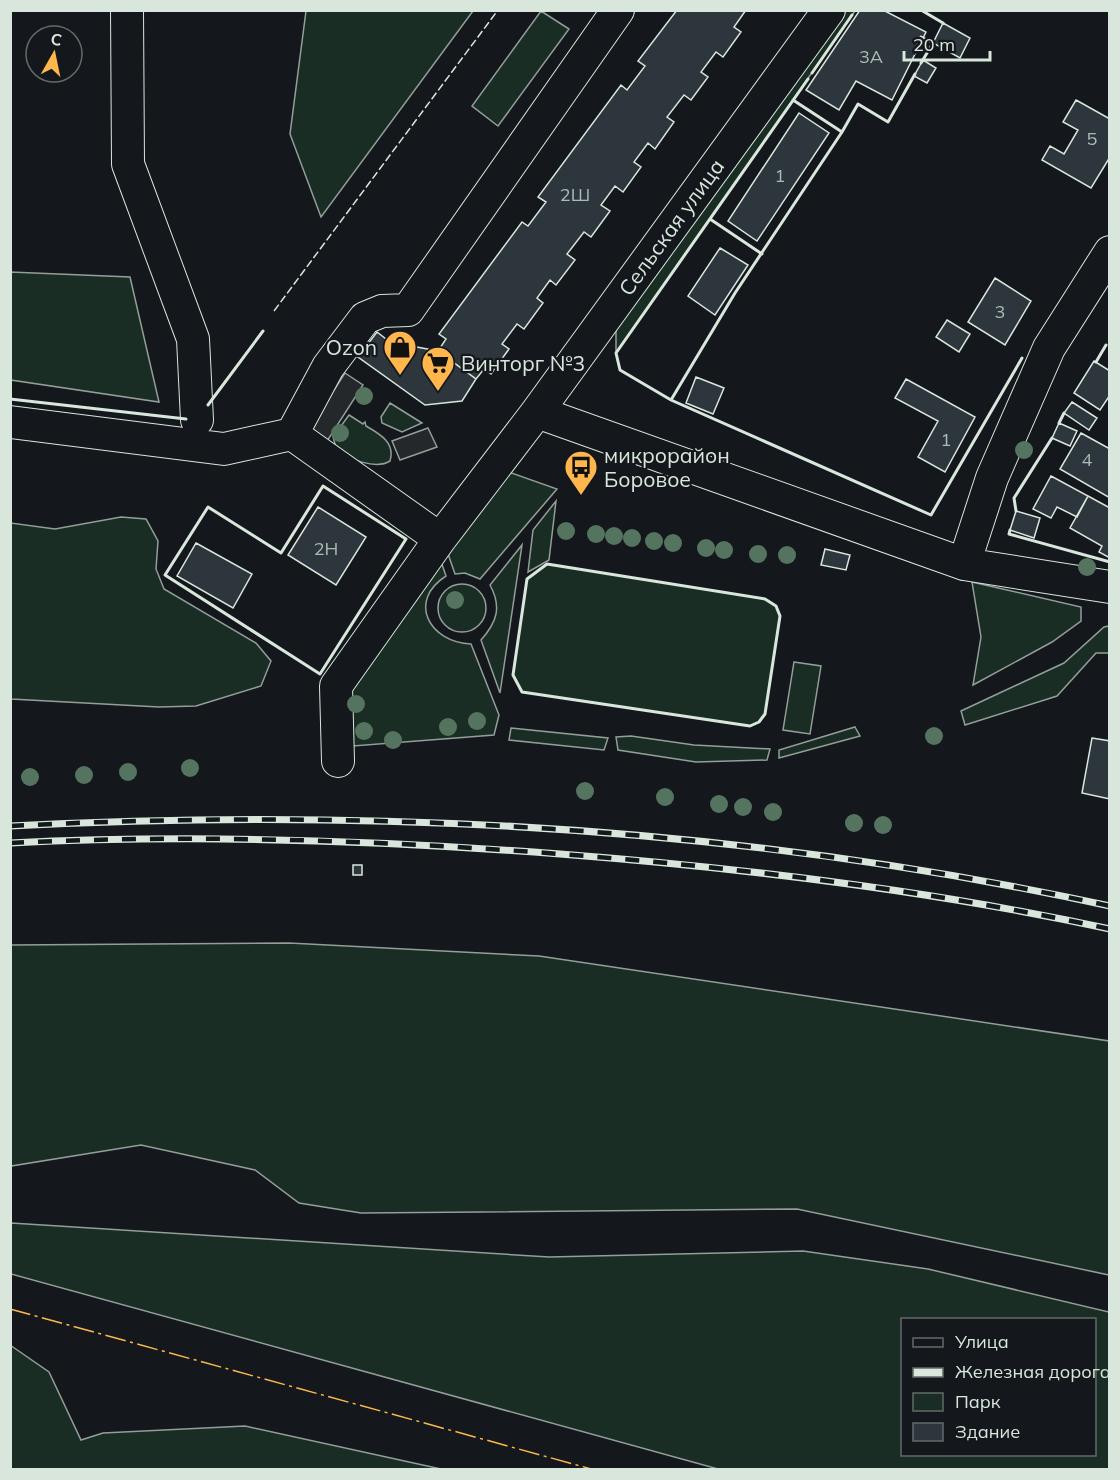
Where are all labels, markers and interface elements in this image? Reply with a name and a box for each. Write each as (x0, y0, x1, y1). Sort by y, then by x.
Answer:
north arrow (24, 24, 84, 84)
scale bar (904, 24, 990, 62)
text: С (49, 28, 63, 50)
text: 20 m (913, 33, 955, 56)
house number: 3А (859, 45, 883, 68)
house number: 5 (1087, 127, 1098, 150)
street label: Сельская улица (613, 154, 729, 300)
house number: 1 (775, 164, 785, 187)
house number: 2Ш (560, 183, 590, 206)
house number: 3 (995, 300, 1005, 323)
shop icon: Ozon (382, 329, 418, 376)
place label: Ozon (326, 334, 377, 360)
supermarket icon: Винторг №3 (420, 345, 456, 392)
place label: Винторг №3 (461, 350, 585, 376)
house number: 1 (941, 428, 951, 451)
place label: микрорайон Боровое (604, 442, 730, 492)
house number: 4 (1082, 448, 1093, 471)
bus stop icon: микрорайон Боровое (563, 449, 599, 496)
house number: 2Н (314, 537, 338, 560)
legend (901, 1318, 1096, 1456)
text: Улица (954, 1330, 1009, 1353)
text: Железная дорога (955, 1360, 1111, 1383)
text: Парк (955, 1390, 1001, 1413)
text: Здание (955, 1420, 1020, 1443)

